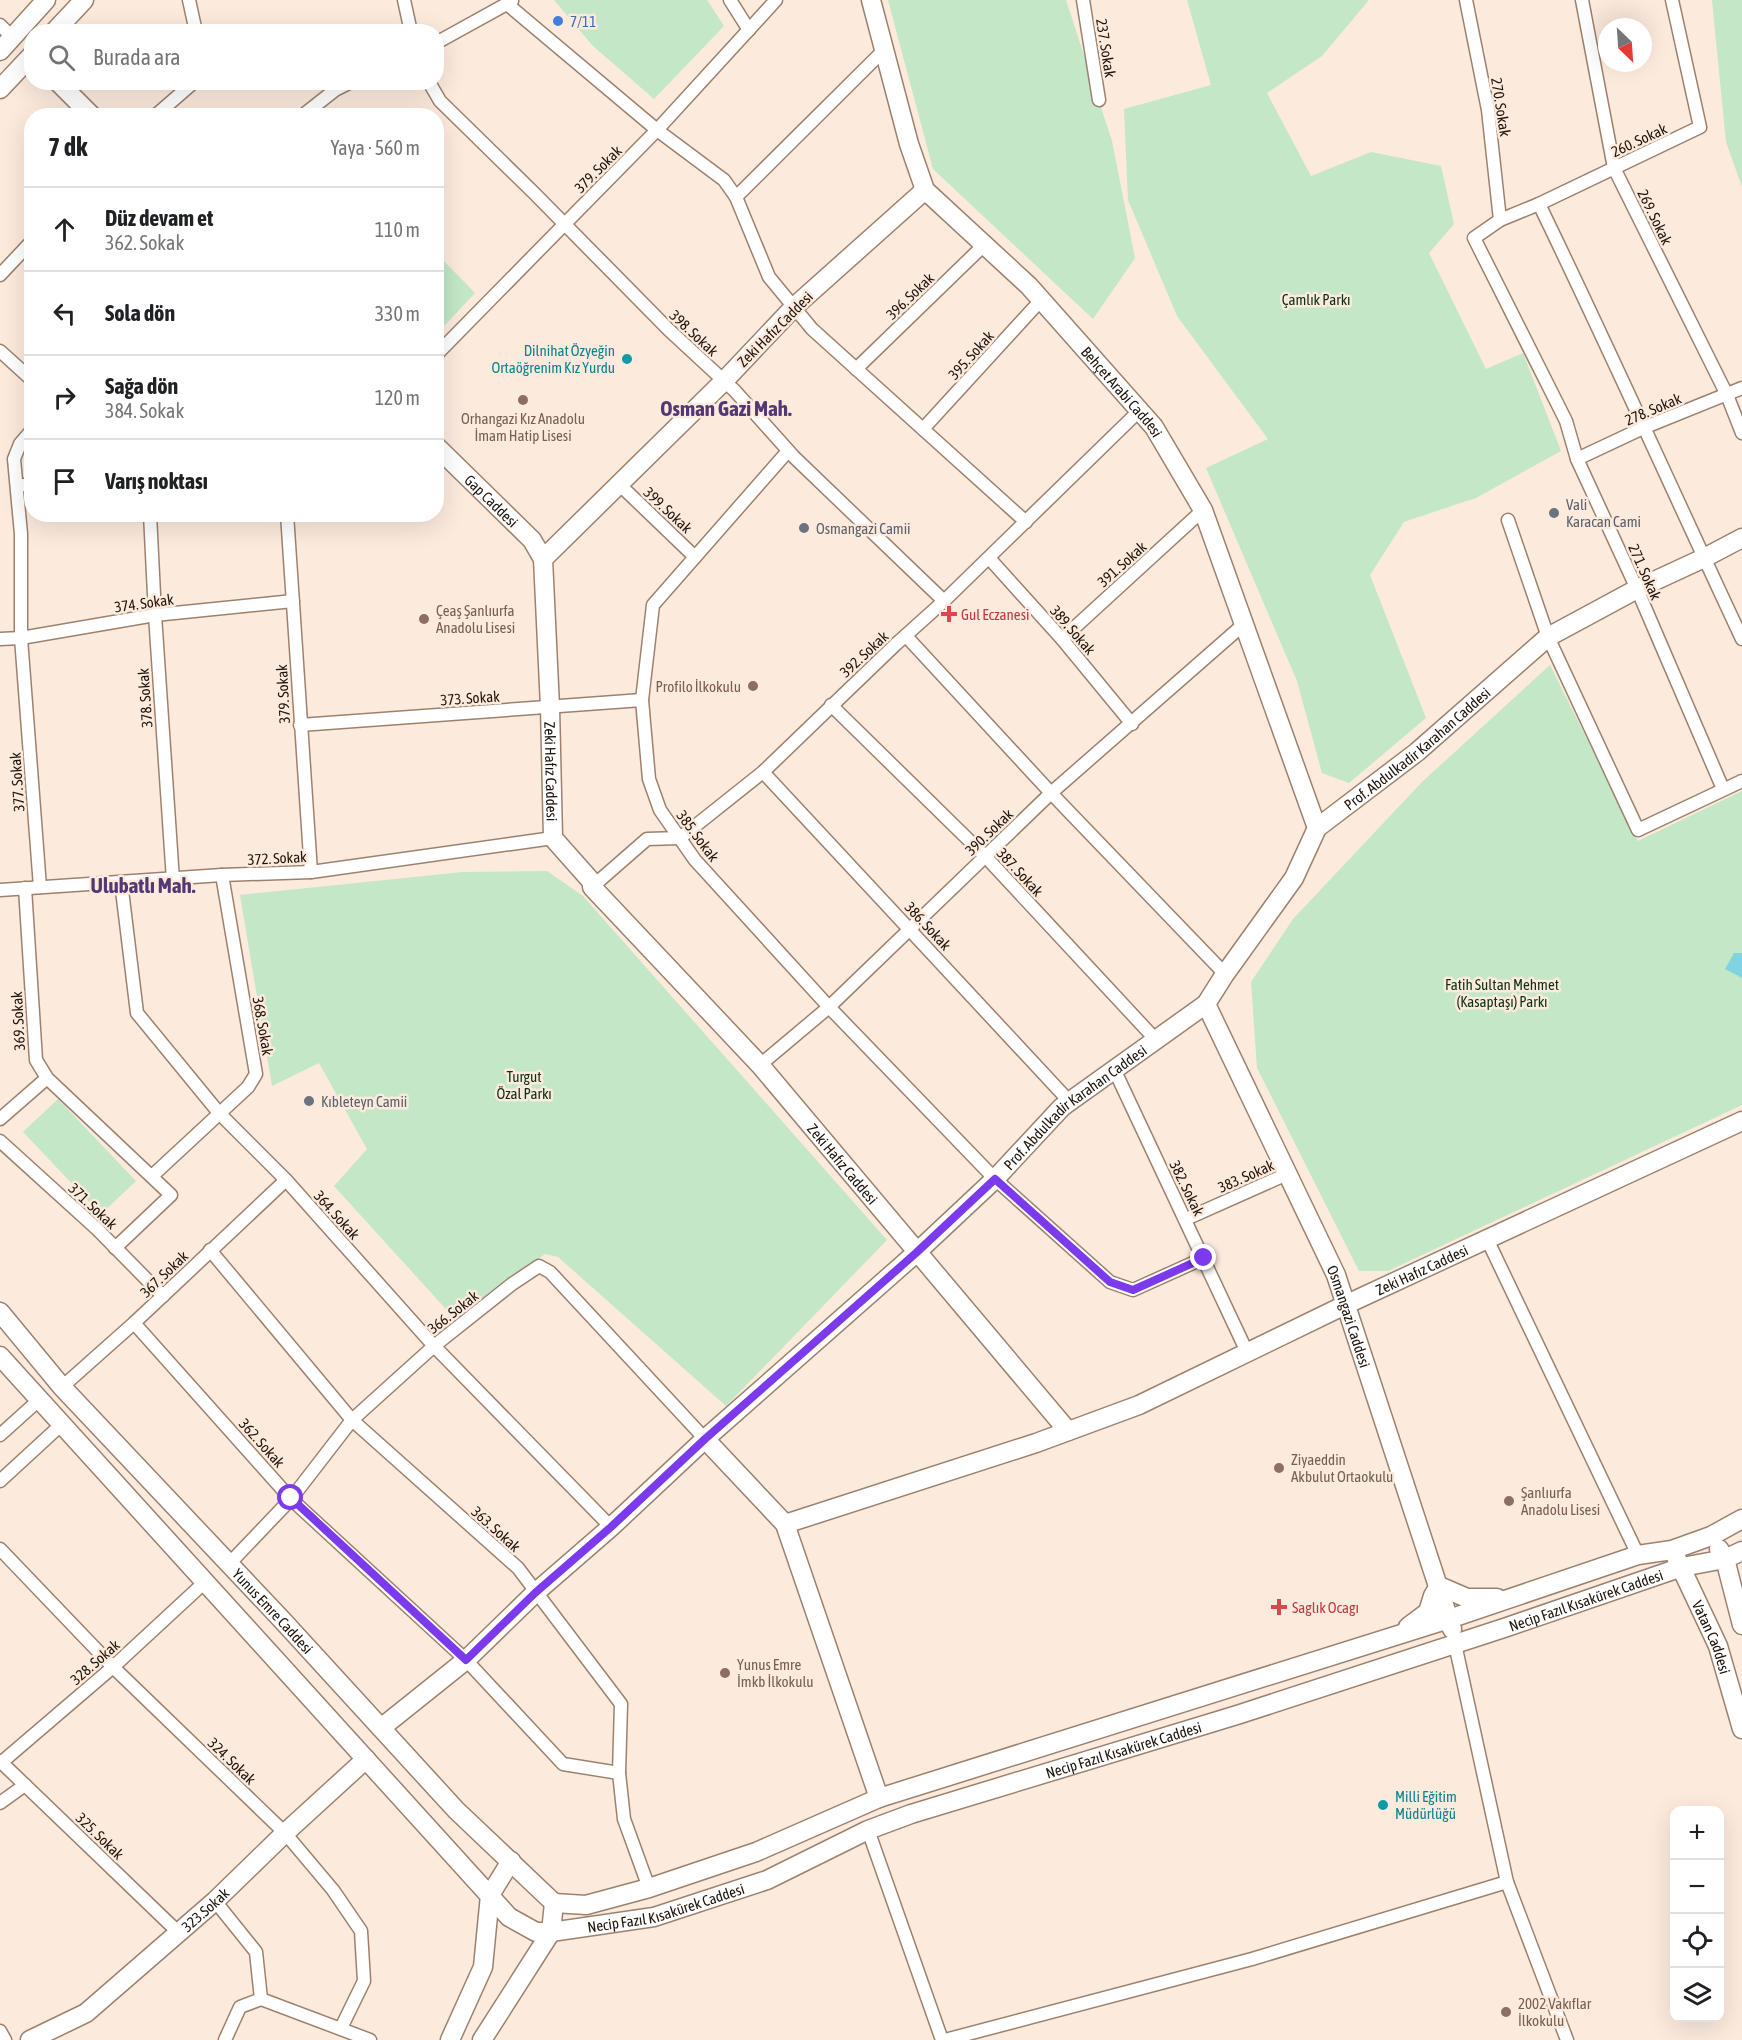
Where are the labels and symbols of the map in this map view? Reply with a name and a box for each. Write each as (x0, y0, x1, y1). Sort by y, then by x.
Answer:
place label: 7/11 (570, 13, 596, 30)
marker: 7/11 (551, 14, 565, 28)
street label: 237. Sokak (1093, 17, 1119, 79)
north arrow (1598, 18, 1652, 72)
street label: 270. Sokak (1488, 76, 1514, 138)
street label: 260. Sokak (1608, 120, 1670, 160)
street label: 379. Sokak (571, 142, 625, 196)
street label: 269. Sokak (1634, 187, 1676, 248)
street label: 396. Sokak (883, 269, 938, 323)
street label: Zeki Hafız Caddesi (734, 288, 816, 370)
park label: Çamlık Parkı (1282, 291, 1350, 308)
street label: 398. Sokak (666, 307, 722, 360)
street label: 395. Sokak (945, 327, 997, 383)
place label: Dilnihat Özyeğin Ortaöğrenim Kız Yurdu (491, 342, 615, 376)
street label: Behçet Arabi Caddesi (1078, 343, 1166, 440)
marker: Dilnihat Özyeğin Ortaöğrenim Kız Yurdu (620, 352, 634, 366)
street label: 278. Sokak (1622, 389, 1684, 428)
marker: Orhangazi Kız Anadolu İmam Hatip Lisesi (516, 393, 530, 407)
district label: Osman Gazi Mah. (660, 396, 792, 420)
place label: Orhangazi Kız Anadolu İmam Hatip Lisesi (461, 410, 585, 444)
street label: Gap Caddesi (462, 471, 522, 530)
street label: 399. Sokak (640, 484, 696, 537)
place label: Vali Karacan Cami (1566, 496, 1641, 530)
marker: Vali Karacan Cami (1547, 506, 1561, 520)
place label: Osmangazi Camii (816, 520, 911, 537)
marker: Osmangazi Camii (797, 521, 811, 535)
street label: 391. Sokak (1094, 538, 1150, 590)
street label: 271. Sokak (1625, 541, 1665, 603)
street label: 374. Sokak (113, 590, 175, 616)
place label: Çeaş Şanlıurfa Anadolu Lisesi (436, 602, 515, 636)
street label: 389. Sokak (1047, 602, 1099, 658)
place label: Gul Eczanesi (961, 606, 1029, 623)
marker: Gul Eczanesi (942, 607, 956, 621)
marker: Çeaş Şanlıurfa Anadolu Lisesi (417, 612, 431, 626)
street label: 392. Sokak (836, 627, 892, 680)
street label: 379. Sokak (273, 663, 293, 724)
street label: 378. Sokak (134, 667, 156, 728)
place label: Profilo İlkokulu (655, 678, 741, 695)
marker: Profilo İlkokulu (746, 679, 760, 693)
street label: Prof. Abdulkadir Karahan Caddesi (1341, 684, 1493, 813)
street label: 373. Sokak (440, 687, 501, 709)
street label: Zeki Hafız Caddesi (542, 721, 561, 821)
street label: 377. Sokak (6, 751, 28, 812)
street label: 390. Sokak (962, 805, 1017, 859)
street label: 385. Sokak (673, 807, 723, 865)
street label: 387. Sokak (994, 844, 1047, 900)
street label: 372. Sokak (247, 848, 308, 868)
district label: Ulubatlı Mah. (91, 873, 196, 897)
street label: 386. Sokak (902, 898, 955, 954)
park label: Fatih Sultan Mehmet (Kasaptaşı) Parkı (1445, 976, 1559, 1010)
street label: 369. Sokak (8, 990, 28, 1051)
street label: 368. Sokak (249, 995, 277, 1057)
street label: Prof. Abdulkadir Karahan Caddesi (1000, 1041, 1149, 1173)
park label: Turgut Özal Parkı (496, 1068, 552, 1102)
place label: Kıbleteyn Camii (321, 1093, 407, 1110)
marker: Kıbleteyn Camii (302, 1094, 316, 1108)
street label: Zeki Hafız Caddesi (804, 1120, 882, 1207)
street label: 383. Sokak (1215, 1156, 1277, 1196)
street label: 382. Sokak (1166, 1158, 1208, 1219)
street label: 371. Sokak (65, 1180, 121, 1233)
street label: 364. Sokak (311, 1187, 363, 1243)
street label: Zeki Hafız Caddesi (1373, 1241, 1470, 1298)
route end (1190, 1244, 1216, 1270)
street label: 367. Sokak (137, 1247, 192, 1301)
street label: Osmangazi Caddesi (1324, 1262, 1374, 1370)
street label: 366. Sokak (424, 1287, 482, 1337)
street label: 362. Sokak (236, 1415, 288, 1471)
place label: Ziyaeddin Akbulut Ortaokulu (1291, 1451, 1393, 1485)
marker: Ziyaeddin Akbulut Ortaokulu (1272, 1461, 1286, 1475)
route start (277, 1484, 303, 1510)
place label: Şanlıurfa Anadolu Lisesi (1521, 1484, 1600, 1518)
marker: Şanlıurfa Anadolu Lisesi (1502, 1494, 1516, 1508)
street label: 363. Sokak (468, 1503, 524, 1555)
street label: Yunus Emre Caddesi (229, 1565, 317, 1657)
street label: Necip Fazıl Kısakürek Caddesi (1507, 1566, 1665, 1634)
marker: Saglık Ocagı (1270, 1598, 1288, 1616)
street label: Vatan Caddesi (1689, 1598, 1734, 1676)
place label: Saglık Ocagı (1292, 1599, 1359, 1616)
street label: 328. Sokak (67, 1636, 123, 1688)
place label: Yunus Emre İmkb İlkokulu (737, 1656, 814, 1690)
marker: Yunus Emre İmkb İlkokulu (718, 1666, 732, 1680)
street label: Necip Fazıl Kısakürek Caddesi (1044, 1718, 1203, 1781)
street label: 324. Sokak (205, 1734, 260, 1788)
place label: Milli Eğitim Müdürlüğü (1395, 1788, 1457, 1822)
marker: Milli Eğitim Müdürlüğü (1376, 1798, 1390, 1812)
street label: 325. Sokak (73, 1809, 128, 1863)
street label: Necip Fazıl Kısakürek Caddesi (586, 1880, 746, 1935)
street label: 323.Sokak (178, 1884, 232, 1935)
place label: 2002 Vakıflar İlkokulu (1518, 1995, 1592, 2029)
marker: 2002 Vakıflar İlkokulu (1499, 2005, 1513, 2019)

